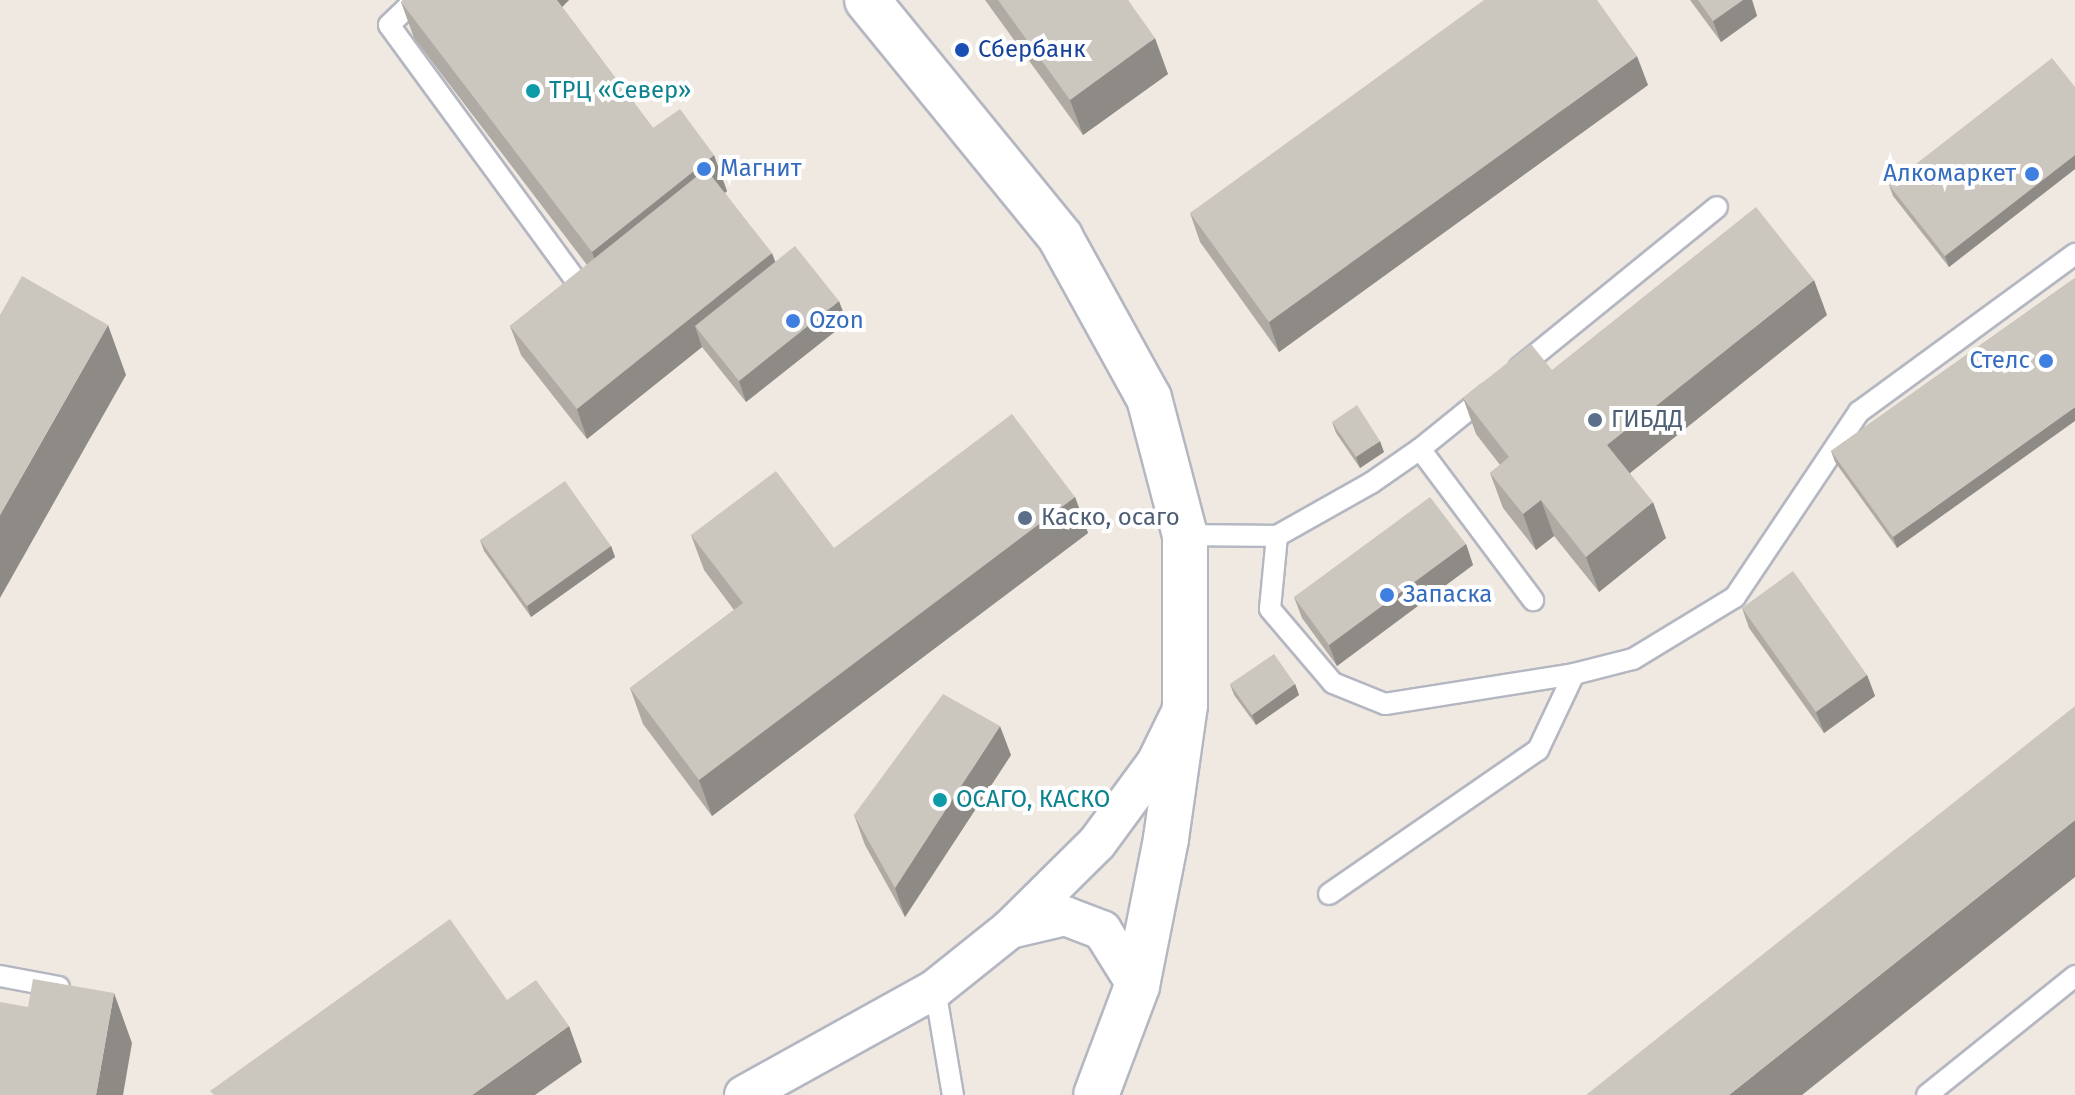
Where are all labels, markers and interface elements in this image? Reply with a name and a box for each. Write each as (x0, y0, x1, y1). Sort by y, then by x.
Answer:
place label: Сбербанк (978, 36, 1086, 64)
marker: Сбербанк (953, 41, 971, 59)
place label: ТРЦ «Север» (549, 77, 691, 105)
marker: ТРЦ «Север» (524, 82, 542, 100)
place label: Магнит (720, 155, 801, 183)
marker: Магнит (695, 160, 713, 178)
place label: Алкомаркет (1883, 160, 2016, 188)
marker: Алкомаркет (2023, 165, 2041, 183)
place label: Ozon (809, 307, 864, 335)
marker: Ozon (784, 312, 802, 330)
place label: Стелс (1969, 347, 2030, 375)
marker: Стелс (2037, 352, 2055, 370)
place label: ГИБДД (1611, 406, 1683, 434)
marker: ГИБДД (1586, 411, 1604, 429)
place label: Каско, осаго (1041, 504, 1180, 532)
marker: Каско, осаго (1016, 509, 1034, 527)
place label: Запаска (1403, 581, 1492, 609)
marker: Запаска (1378, 586, 1396, 604)
place label: ОСАГО, КАСКО (956, 786, 1110, 814)
marker: ОСАГО, КАСКО (931, 791, 949, 809)

